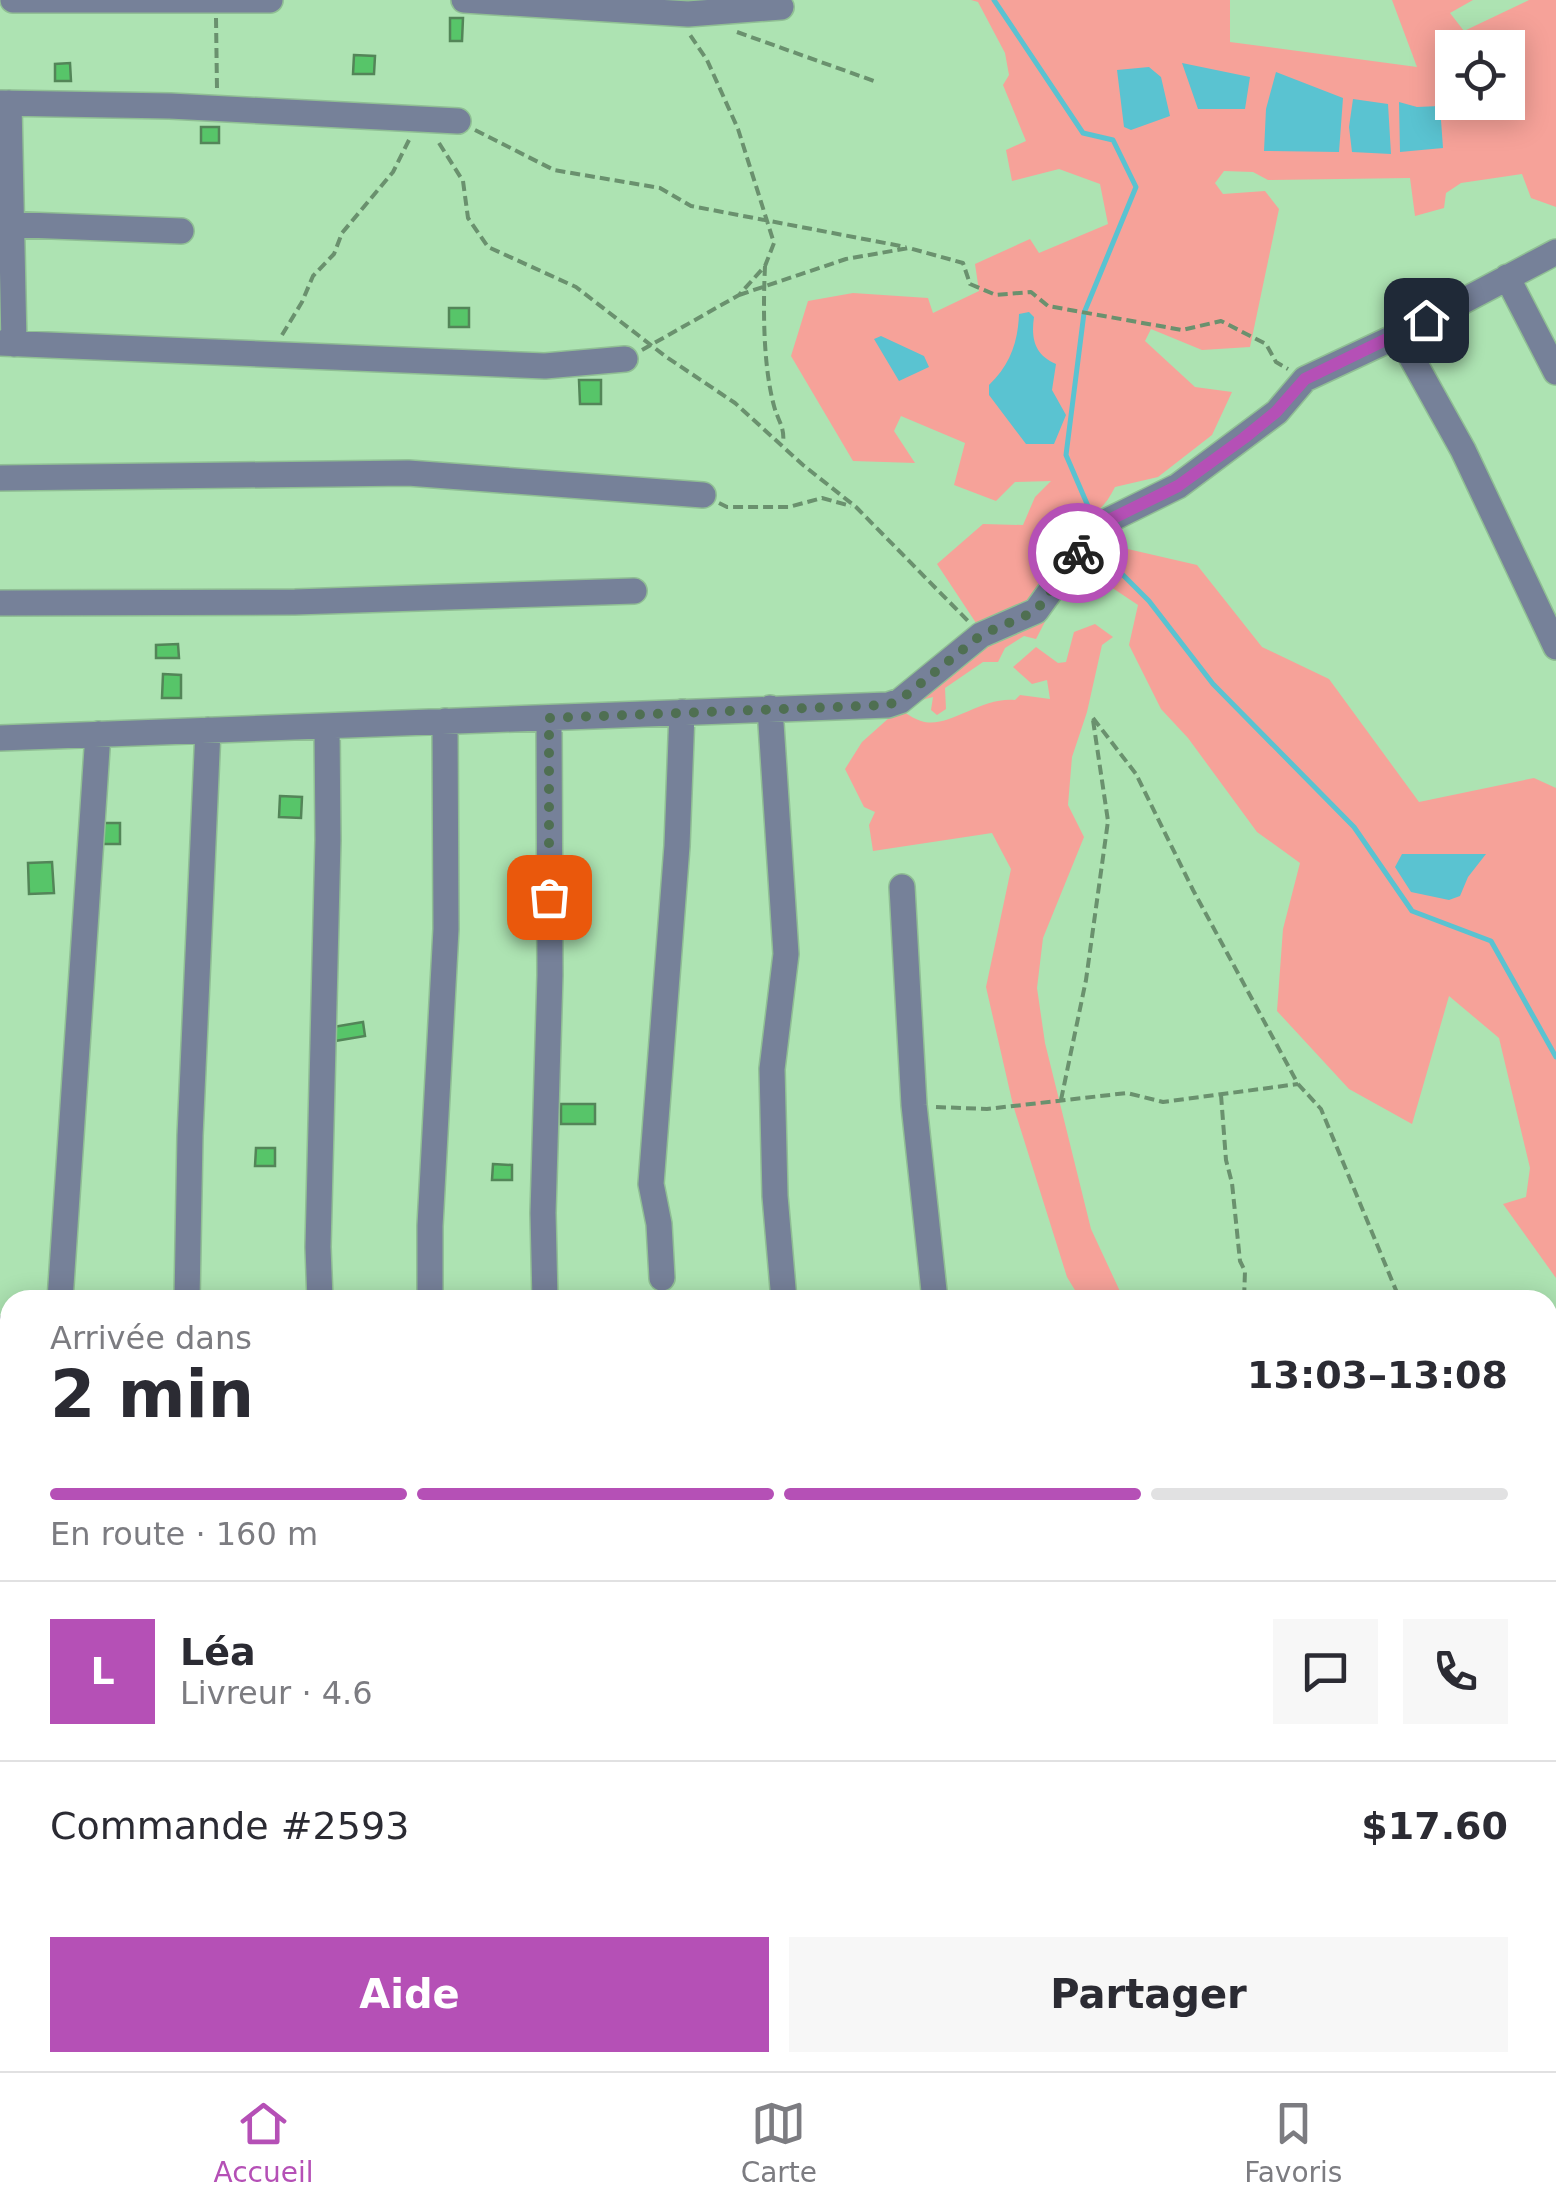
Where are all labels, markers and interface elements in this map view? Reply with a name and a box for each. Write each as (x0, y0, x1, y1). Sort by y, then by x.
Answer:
map controls (1435, 30, 1525, 120)
button: locate (1435, 30, 1525, 120)
pin (1384, 278, 1469, 363)
icon: home (1399, 293, 1454, 348)
courier (1028, 503, 1128, 603)
icon: bike (1051, 526, 1106, 581)
pin (507, 855, 592, 940)
icon: bag (522, 870, 577, 925)
text: Arrivée dans (50, 1319, 252, 1357)
text: 13:03–13:08 (1247, 1353, 1508, 1397)
text: 2 min (50, 1357, 254, 1432)
text: En route · 160 m (50, 1515, 318, 1553)
button: chat (1273, 1619, 1378, 1724)
button: phone (1403, 1619, 1508, 1724)
text: Léa (180, 1630, 256, 1674)
text: L (90, 1649, 115, 1693)
text: Livreur · 4.6 (180, 1674, 373, 1712)
text: Commande #2593 (50, 1804, 409, 1848)
text: $17.60 (1361, 1804, 1508, 1848)
button: Aide (50, 1937, 769, 2052)
button: Partager (789, 1937, 1508, 2052)
tab: Accueil (214, 2096, 314, 2189)
tab: Carte (741, 2096, 817, 2189)
tab: Favoris (1244, 2096, 1342, 2189)

